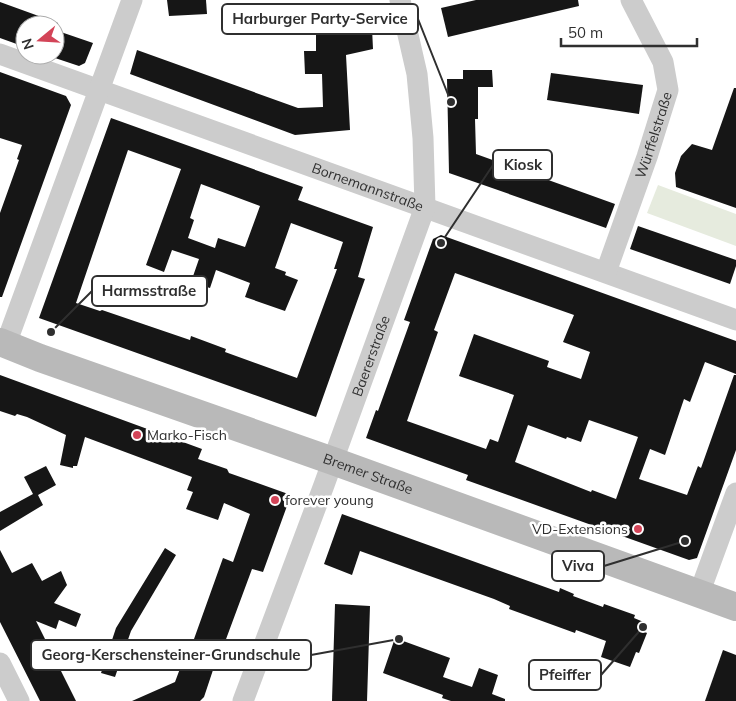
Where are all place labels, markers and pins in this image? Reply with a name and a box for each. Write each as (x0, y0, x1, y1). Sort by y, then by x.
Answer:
callout: Harburger Party-Service (222, 4, 418, 34)
callout: Kiosk (493, 150, 552, 180)
callout: Harmsstraße (92, 276, 207, 306)
place label: Marko-Fisch (147, 426, 227, 444)
marker: Marko-Fisch (131, 429, 143, 441)
place label: forever young (285, 491, 374, 509)
marker: forever young (269, 494, 281, 506)
place label: VD-Extensions (532, 520, 628, 538)
marker: VD-Extensions (632, 523, 644, 535)
callout: Viva (552, 551, 604, 581)
callout: Georg-Kerschensteiner-Grundschule (31, 640, 311, 670)
callout: Pfeiffer (529, 660, 601, 690)

